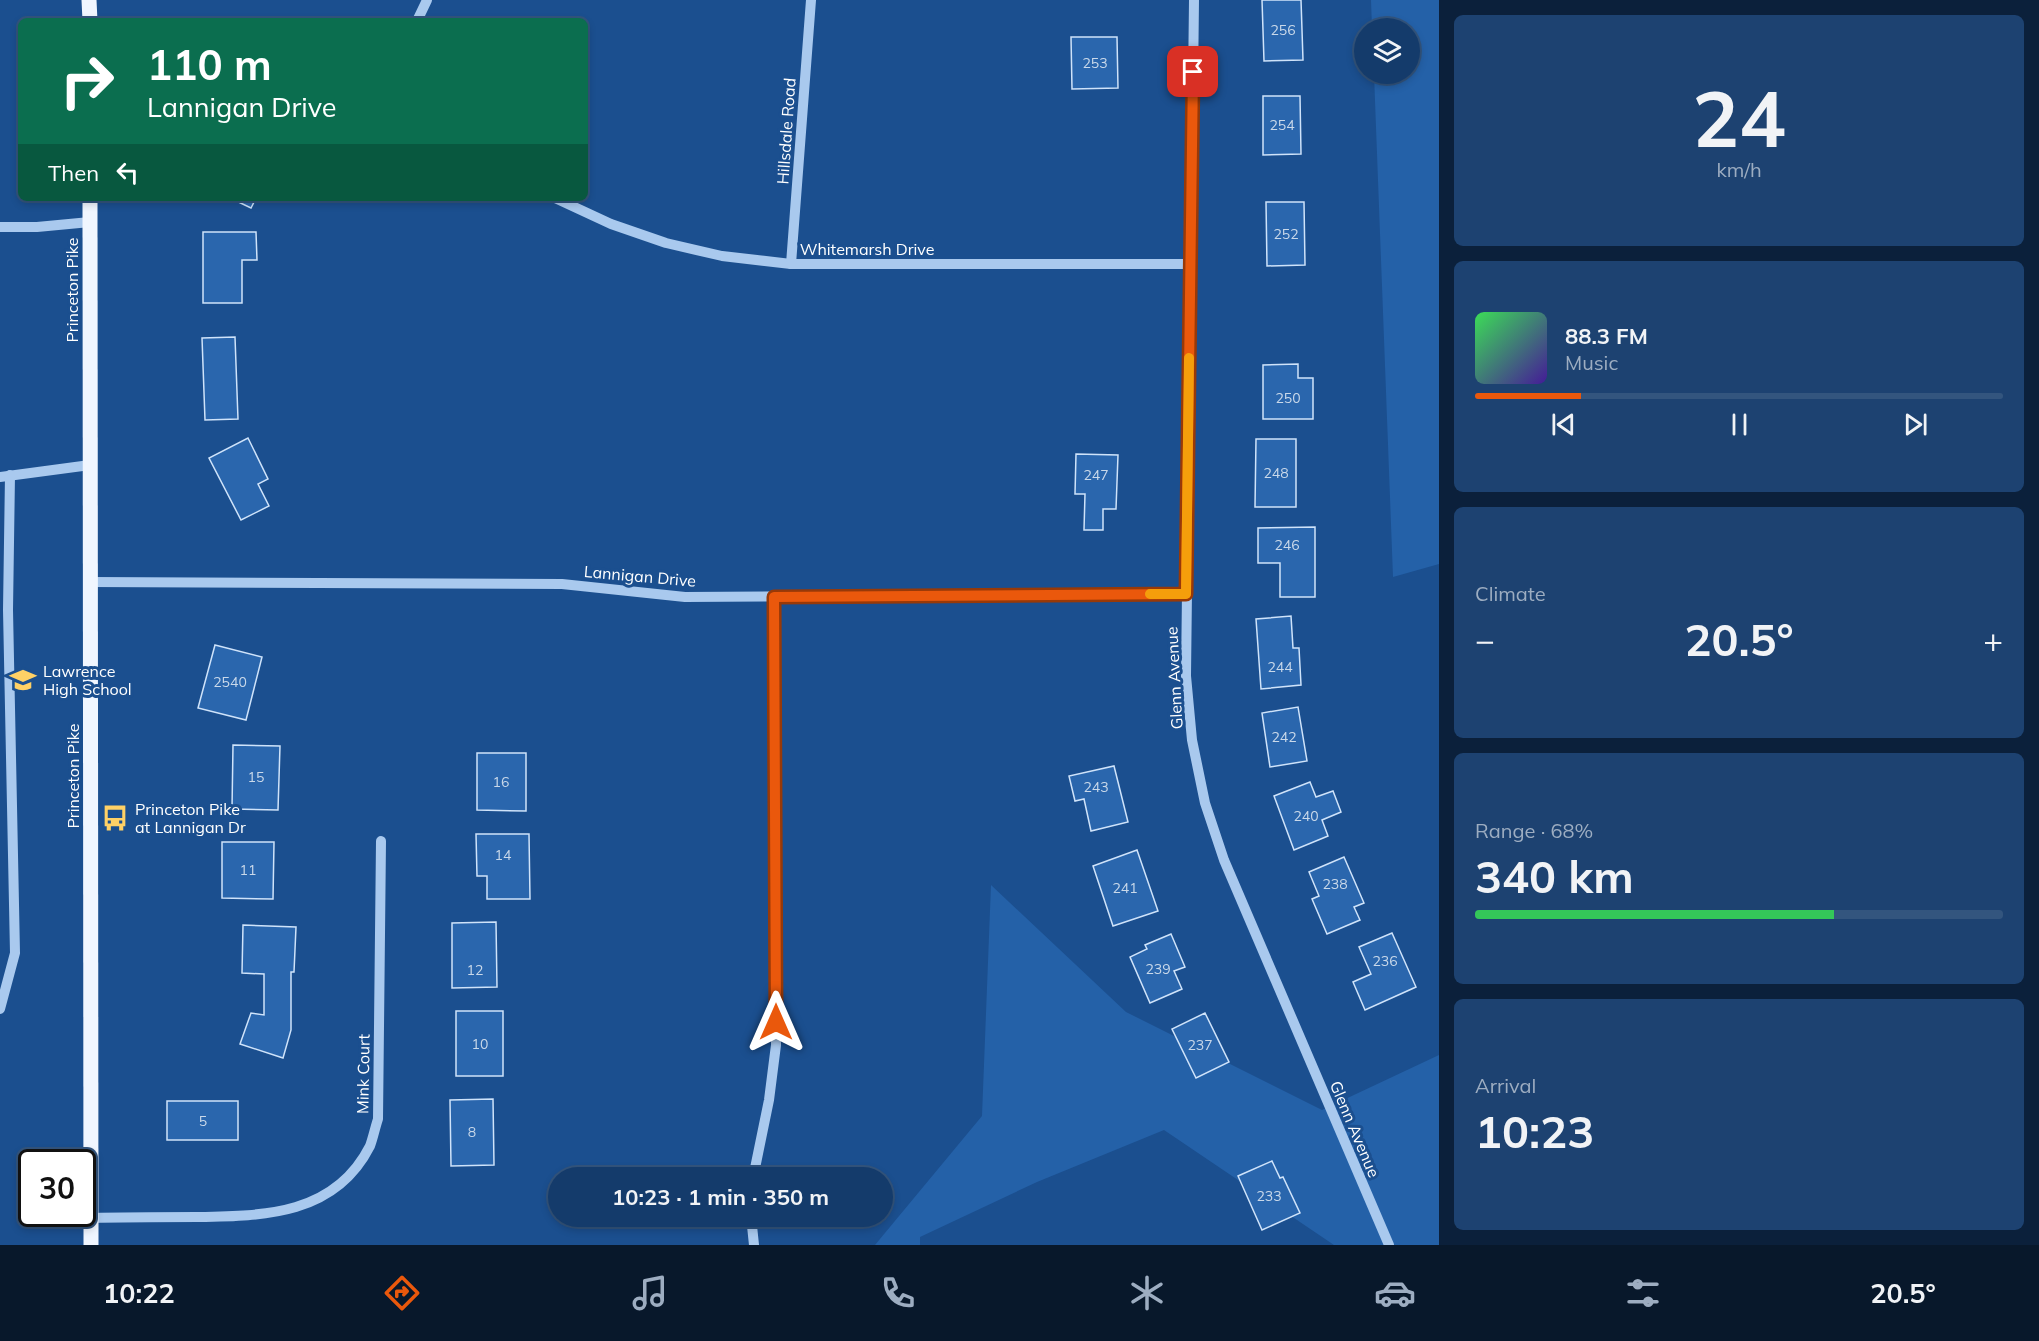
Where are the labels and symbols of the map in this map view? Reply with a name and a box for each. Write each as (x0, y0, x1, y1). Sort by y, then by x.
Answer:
house number: 256 (1270, 21, 1296, 39)
pin (1167, 46, 1218, 97)
house number: 253 (1082, 54, 1108, 72)
street label: Hillsdale Road (772, 77, 800, 185)
house number: 254 (1269, 116, 1295, 134)
house number: 252 (1273, 225, 1299, 243)
street label: Princeton Pike (62, 238, 82, 342)
street label: Whitemarsh Drive (800, 239, 934, 259)
house number: 250 (1275, 389, 1301, 407)
house number: 248 (1263, 464, 1289, 482)
house number: 247 (1083, 466, 1109, 484)
house number: 246 (1274, 536, 1300, 554)
street label: Lannigan Drive (583, 561, 697, 591)
street label: Glenn Avenue (1161, 626, 1187, 730)
house number: 244 (1267, 658, 1293, 676)
place label: Lawrence High School (43, 661, 132, 699)
school or university icon: Lawrence High School (8, 665, 38, 695)
house number: 2540 (213, 673, 247, 691)
street label: Princeton Pike (63, 724, 83, 828)
house number: 242 (1271, 728, 1297, 746)
house number: 15 (248, 768, 264, 786)
house number: 16 (493, 773, 509, 791)
house number: 243 (1083, 778, 1109, 796)
place label: Princeton Pike at Lannigan Dr (135, 799, 246, 837)
bus stop icon: Princeton Pike at Lannigan Dr (100, 803, 130, 833)
house number: 240 (1293, 807, 1319, 825)
house number: 14 (495, 846, 512, 864)
house number: 11 (240, 861, 256, 879)
house number: 238 (1322, 875, 1348, 893)
house number: 241 (1112, 879, 1138, 897)
house number: 236 (1372, 952, 1398, 970)
house number: 239 (1145, 960, 1171, 978)
house number: 12 (467, 961, 483, 979)
position arrow (744, 990, 808, 1054)
street label: Mink Court (352, 1033, 374, 1114)
house number: 10 (472, 1035, 488, 1053)
house number: 237 (1187, 1036, 1213, 1054)
street label: Glenn Avenue (1326, 1078, 1384, 1180)
house number: 5 (199, 1112, 207, 1130)
house number: 8 (468, 1123, 476, 1141)
speed limit sign: 30 (18, 1149, 96, 1227)
house number: 233 (1256, 1187, 1282, 1205)

